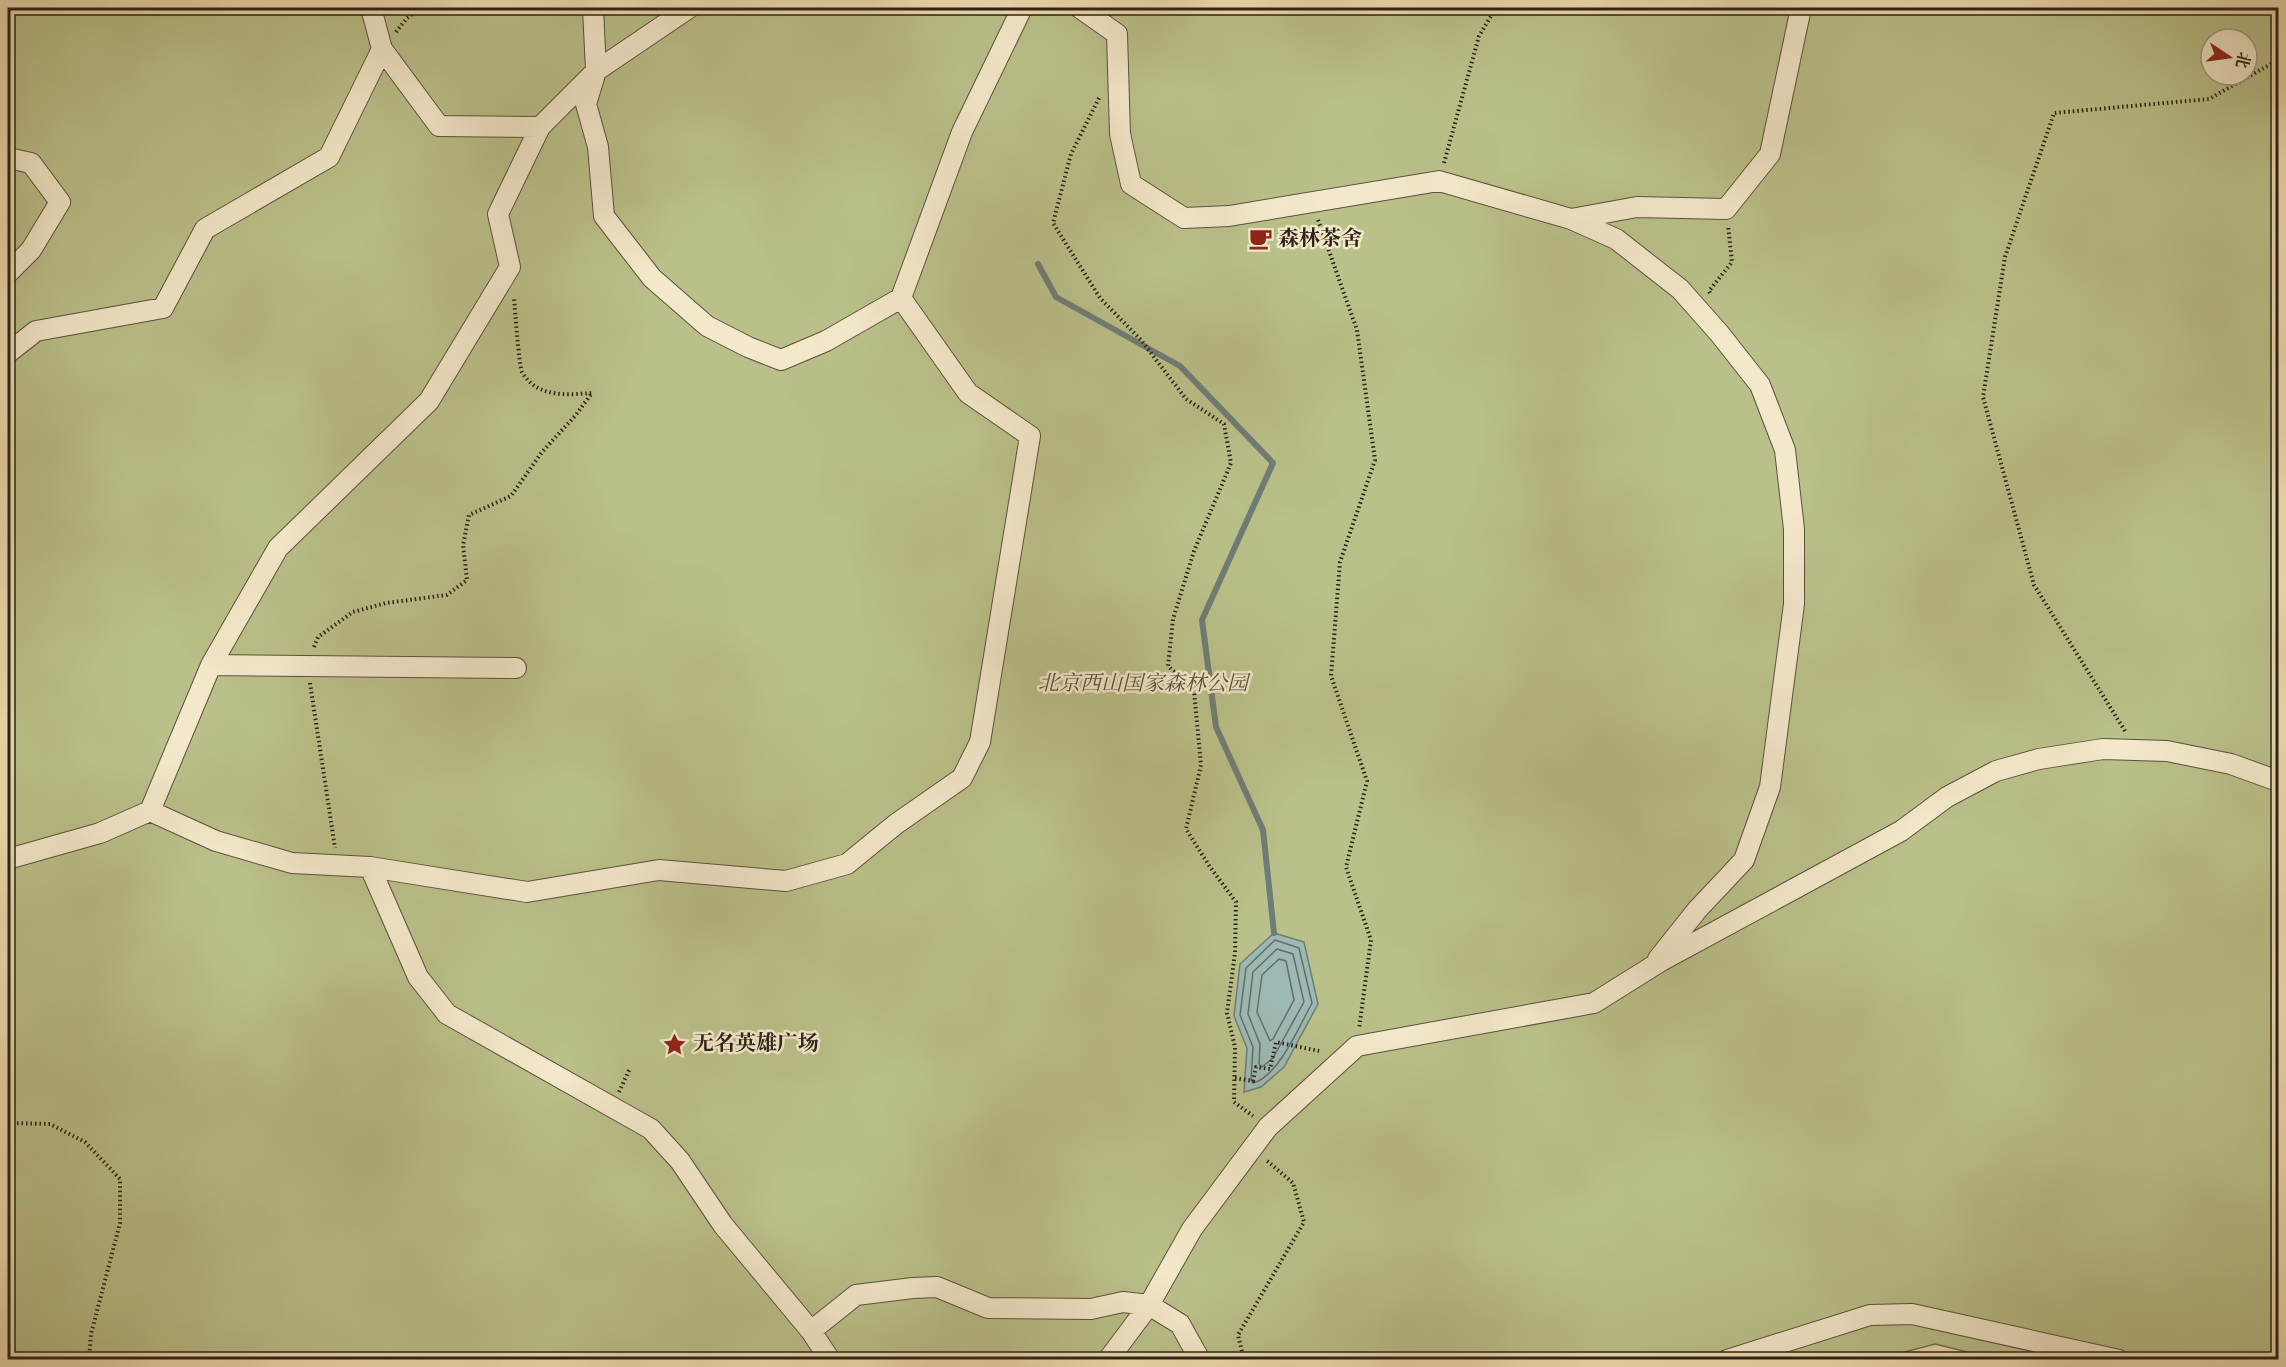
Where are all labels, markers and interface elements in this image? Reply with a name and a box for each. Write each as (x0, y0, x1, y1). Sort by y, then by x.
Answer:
north arrow (2199, 27, 2259, 87)
text: 北 (2231, 50, 2254, 70)
cafe icon: 森林茶舍 (1247, 226, 1273, 252)
place label: 森林茶舍 (1278, 226, 1362, 252)
park label: 北京西山国家森林公园 (1038, 671, 1251, 697)
place icon: 无名英雄广场 (662, 1031, 688, 1057)
place label: 无名英雄广场 (693, 1031, 819, 1057)

